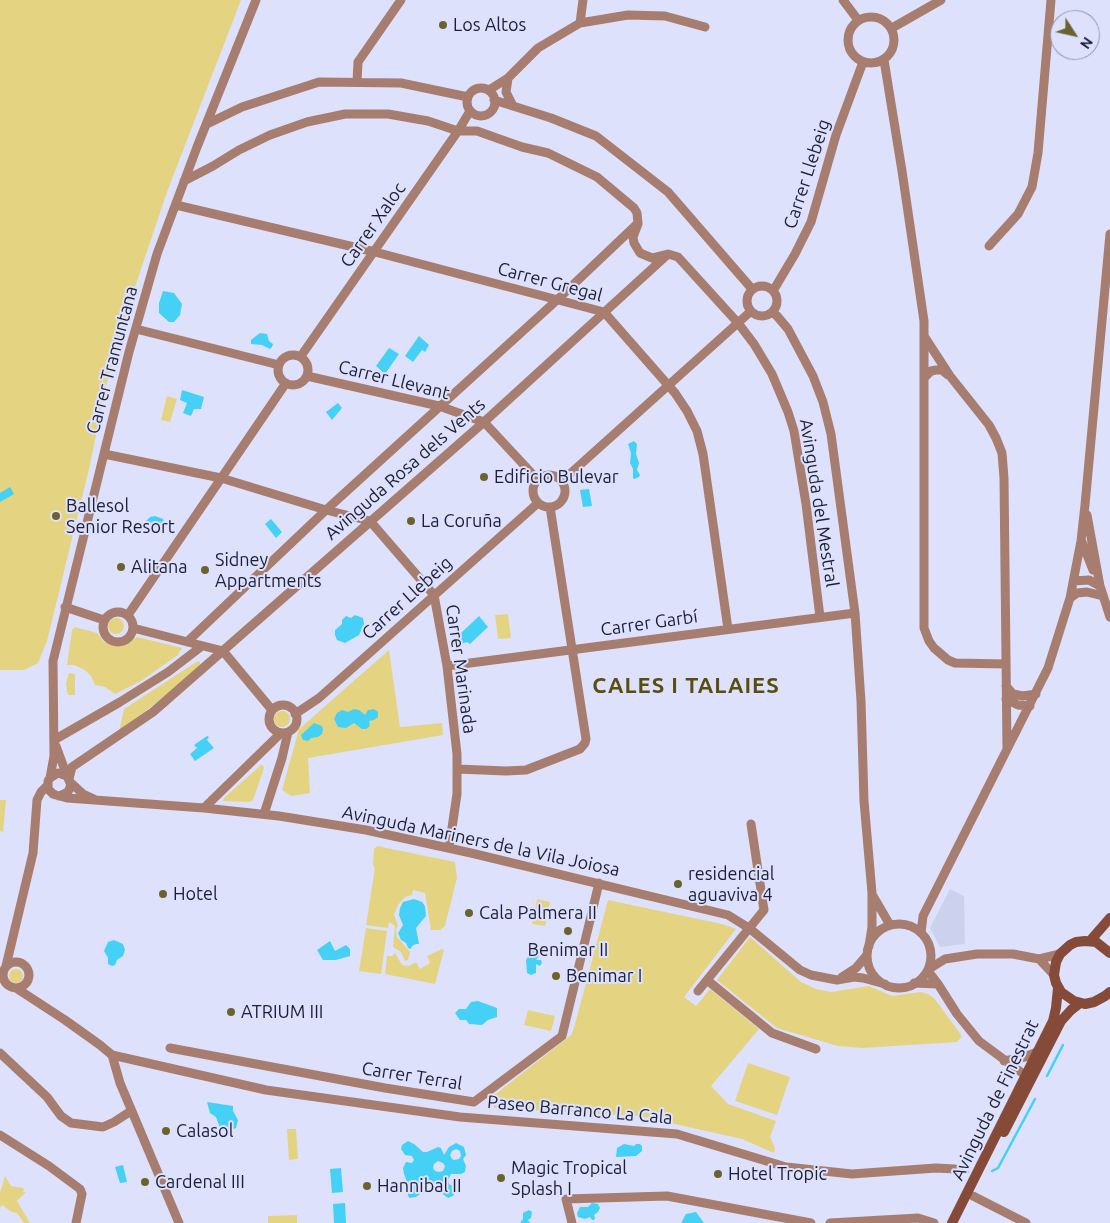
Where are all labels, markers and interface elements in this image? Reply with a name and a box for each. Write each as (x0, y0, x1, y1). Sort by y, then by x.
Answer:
north arrow (1050, 10, 1100, 60)
place label: Los Altos (453, 14, 526, 36)
marker: Los Altos (437, 19, 449, 31)
text: N (1077, 34, 1096, 52)
street label: Carrer Llebeig (779, 117, 835, 231)
street label: Carrer Xaloc (336, 178, 410, 272)
street label: Carrer Gregal (495, 258, 605, 306)
street label: Carrer Tramuntana (82, 284, 142, 436)
street label: Carrer Llevant (336, 356, 452, 404)
street label: Avinguda Rosa dels Vents (320, 393, 490, 545)
street label: Avinguda del Mestral (795, 417, 843, 589)
place label: Edificio Bulevar (494, 466, 619, 488)
marker: Edificio Bulevar (478, 471, 490, 483)
place label: Ballesol Senior Resort (66, 495, 175, 538)
marker: Ballesol Senior Resort (50, 510, 62, 522)
place label: La Coruña (421, 510, 502, 532)
marker: La Coruña (405, 515, 417, 527)
place label: Sidney Appartments (215, 549, 322, 592)
street label: Carrer Llebeig (357, 552, 457, 644)
place label: Alitana (131, 556, 188, 578)
marker: Alitana (115, 561, 127, 573)
marker: Sidney Appartments (199, 564, 211, 576)
street label: Carrer Marinada (441, 603, 481, 735)
street label: Carrer Garbí (599, 606, 699, 640)
district label: CALES I TALAIES (590, 673, 782, 699)
street label: Avinguda Mariners de la Vila Joiosa (340, 801, 622, 881)
place label: residencial aguaviva 4 (688, 863, 774, 906)
marker: residencial aguaviva 4 (672, 878, 684, 890)
place label: Hotel (173, 883, 218, 905)
marker: Hotel (157, 888, 169, 900)
place label: Cala Palmera II (479, 902, 597, 924)
marker: Cala Palmera II (463, 907, 475, 919)
marker: Benimar II (562, 925, 574, 937)
place label: Benimar II (528, 939, 608, 961)
place label: Benimar I (566, 965, 642, 987)
marker: Benimar I (550, 970, 562, 982)
place label: ATRIUM III (241, 1001, 323, 1023)
marker: ATRIUM III (225, 1006, 237, 1018)
street label: Avinguda de Finestrat (947, 1016, 1043, 1184)
street label: Carrer Terral (360, 1057, 464, 1095)
street label: Paseo Barranco La Cala (486, 1091, 674, 1129)
place label: Calasol (176, 1120, 233, 1142)
marker: Calasol (160, 1125, 172, 1137)
place label: Magic Tropical Splash I (511, 1157, 627, 1200)
place label: Hotel Tropic (728, 1163, 827, 1185)
marker: Hotel Tropic (712, 1168, 724, 1180)
place label: Cardenal III (155, 1171, 245, 1193)
marker: Magic Tropical Splash I (495, 1172, 507, 1184)
place label: Hannibal II (377, 1175, 462, 1197)
marker: Cardenal III (139, 1176, 151, 1188)
marker: Hannibal II (361, 1180, 373, 1192)

